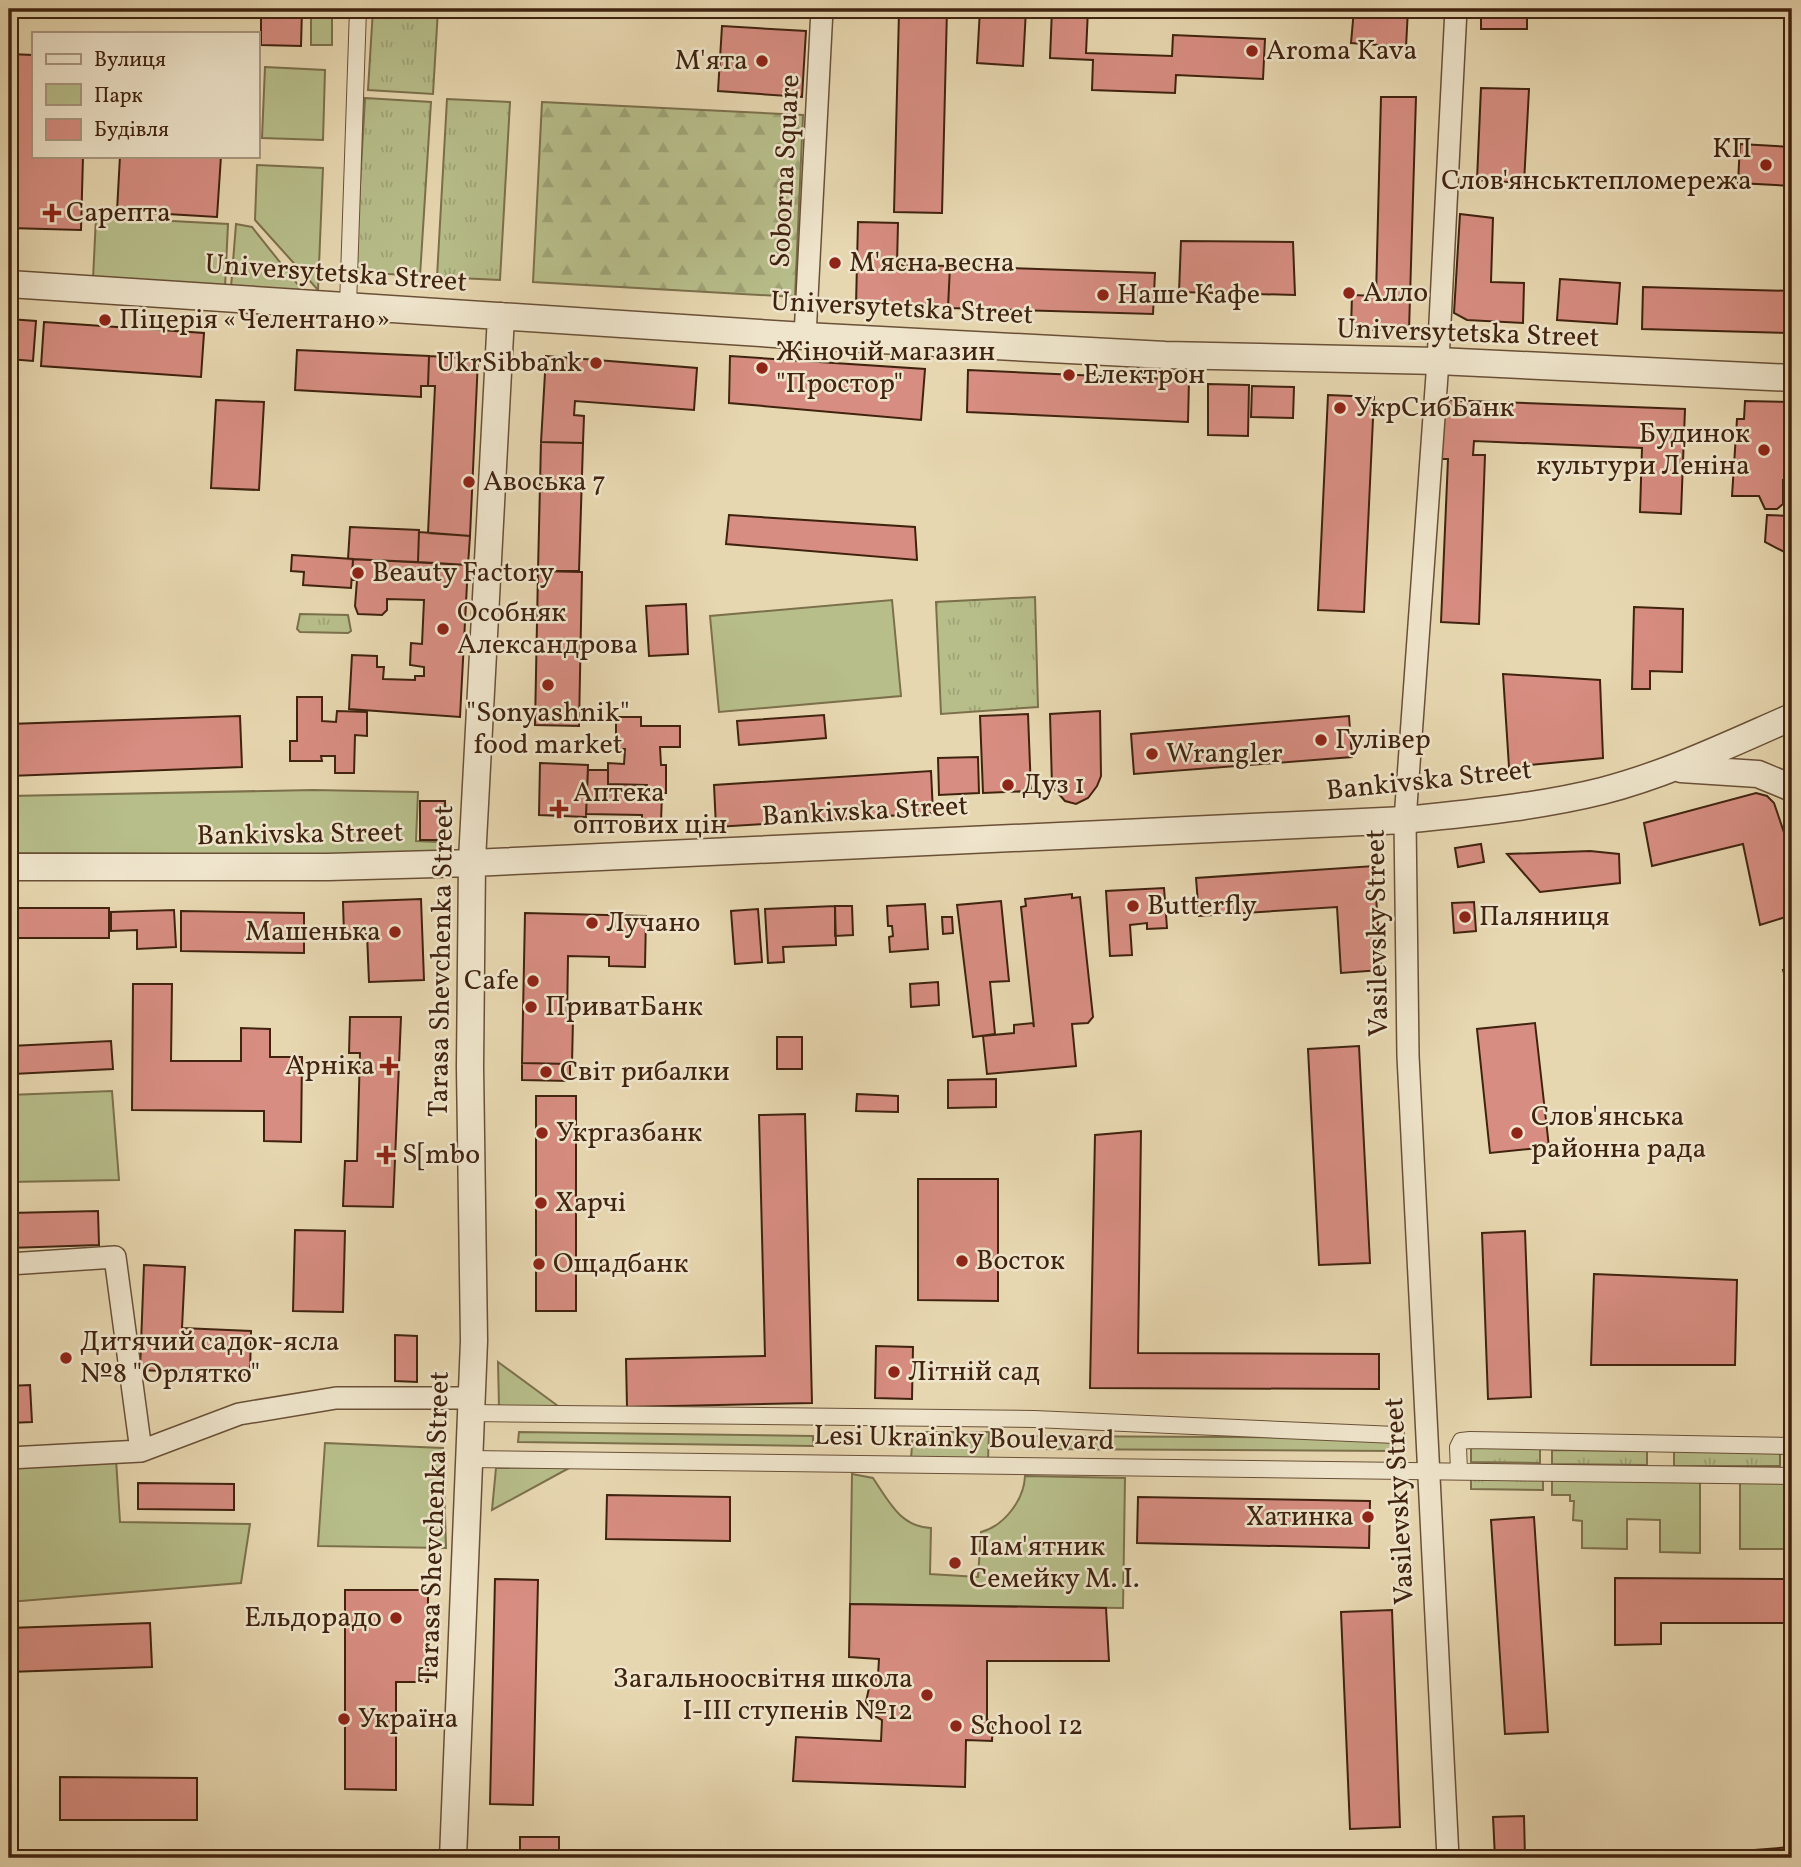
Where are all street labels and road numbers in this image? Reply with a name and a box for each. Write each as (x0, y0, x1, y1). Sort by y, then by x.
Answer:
street label: Soborna Square (761, 73, 811, 269)
street label: Universytetska Street (203, 245, 469, 303)
street label: Universytetska Street (770, 283, 1034, 335)
street label: Universytetska Street (1336, 310, 1600, 358)
street label: Bankivska Street (1324, 751, 1534, 811)
street label: Bankivska Street (761, 787, 969, 837)
street label: Tarasa Shevchenka Street (420, 805, 464, 1117)
street label: Bankivska Street (196, 814, 404, 856)
street label: Vasilevsky Street (1357, 829, 1399, 1037)
street label: Tarasa Shevchenka Street (410, 1370, 460, 1684)
street label: Vasilevsky Street (1375, 1396, 1425, 1606)
street label: Lesi Ukrainky Boulevard (813, 1417, 1115, 1461)

